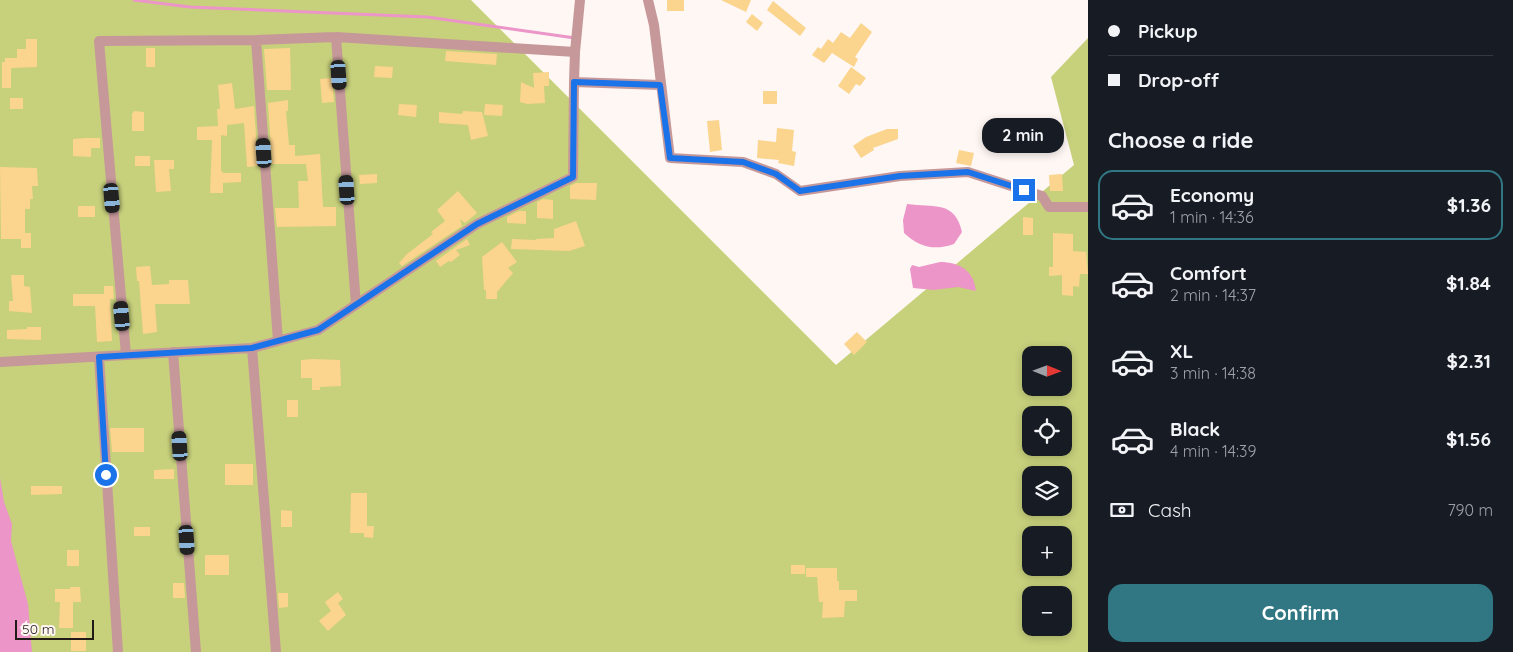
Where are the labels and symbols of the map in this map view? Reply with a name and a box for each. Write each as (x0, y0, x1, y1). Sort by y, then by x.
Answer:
car (330, 60, 347, 90)
callout: 2 min (983, 118, 1065, 152)
car (255, 138, 272, 168)
car (338, 175, 355, 205)
route end (1013, 179, 1035, 201)
car (103, 182, 120, 214)
car (113, 300, 130, 332)
north arrow (1022, 346, 1072, 396)
car (171, 431, 188, 461)
route start (95, 464, 117, 486)
car (178, 525, 195, 555)
scale bar (15, 617, 94, 640)

